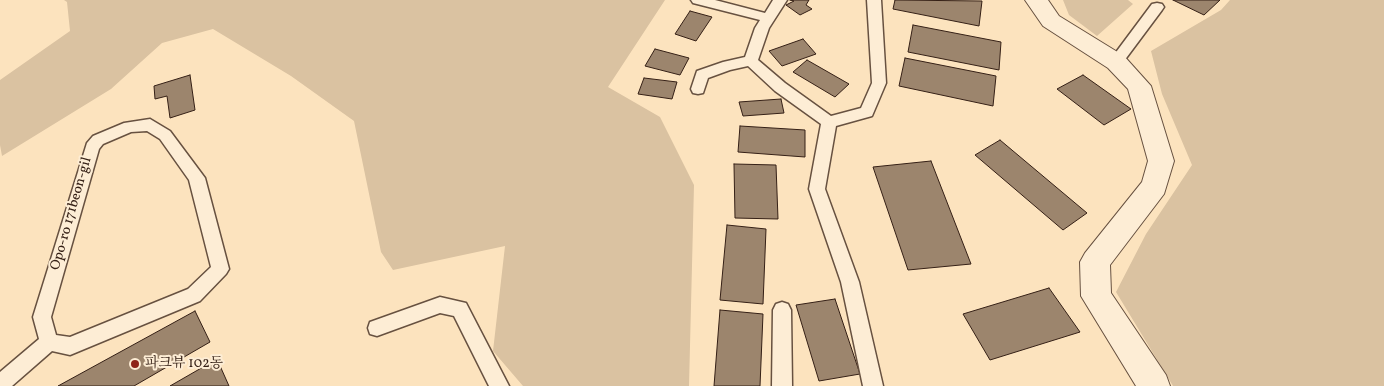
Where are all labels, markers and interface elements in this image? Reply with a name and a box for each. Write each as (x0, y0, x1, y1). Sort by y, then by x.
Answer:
street label: Opo-ro 171beon-gil (48, 156, 96, 272)
place label: 파크뷰 102동 (145, 356, 223, 372)
marker: 파크뷰 102동 (129, 358, 141, 370)

